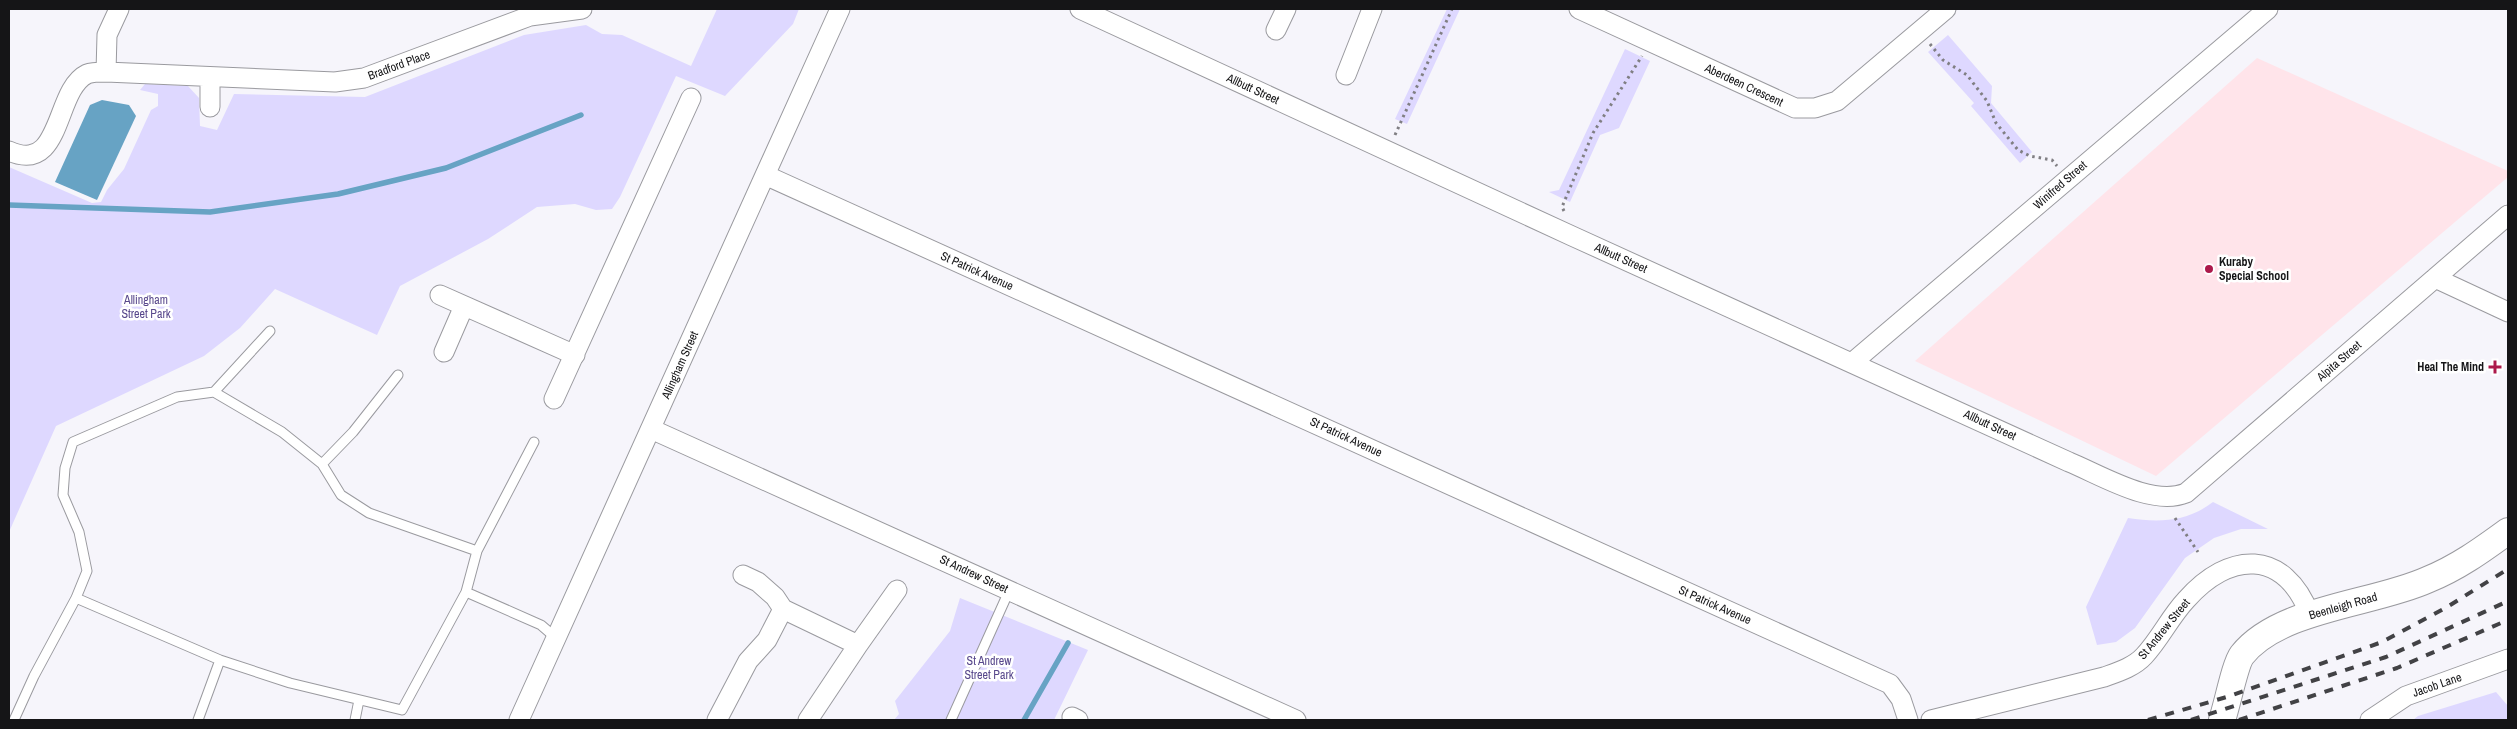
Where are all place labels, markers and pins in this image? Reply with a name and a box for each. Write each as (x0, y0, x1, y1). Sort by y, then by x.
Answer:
place label: Kuraby Special School (2219, 254, 2289, 284)
marker: Kuraby Special School (2203, 263, 2215, 275)
place label: Heal The Mind (2417, 359, 2484, 375)
marker: Heal The Mind (2488, 360, 2502, 374)

